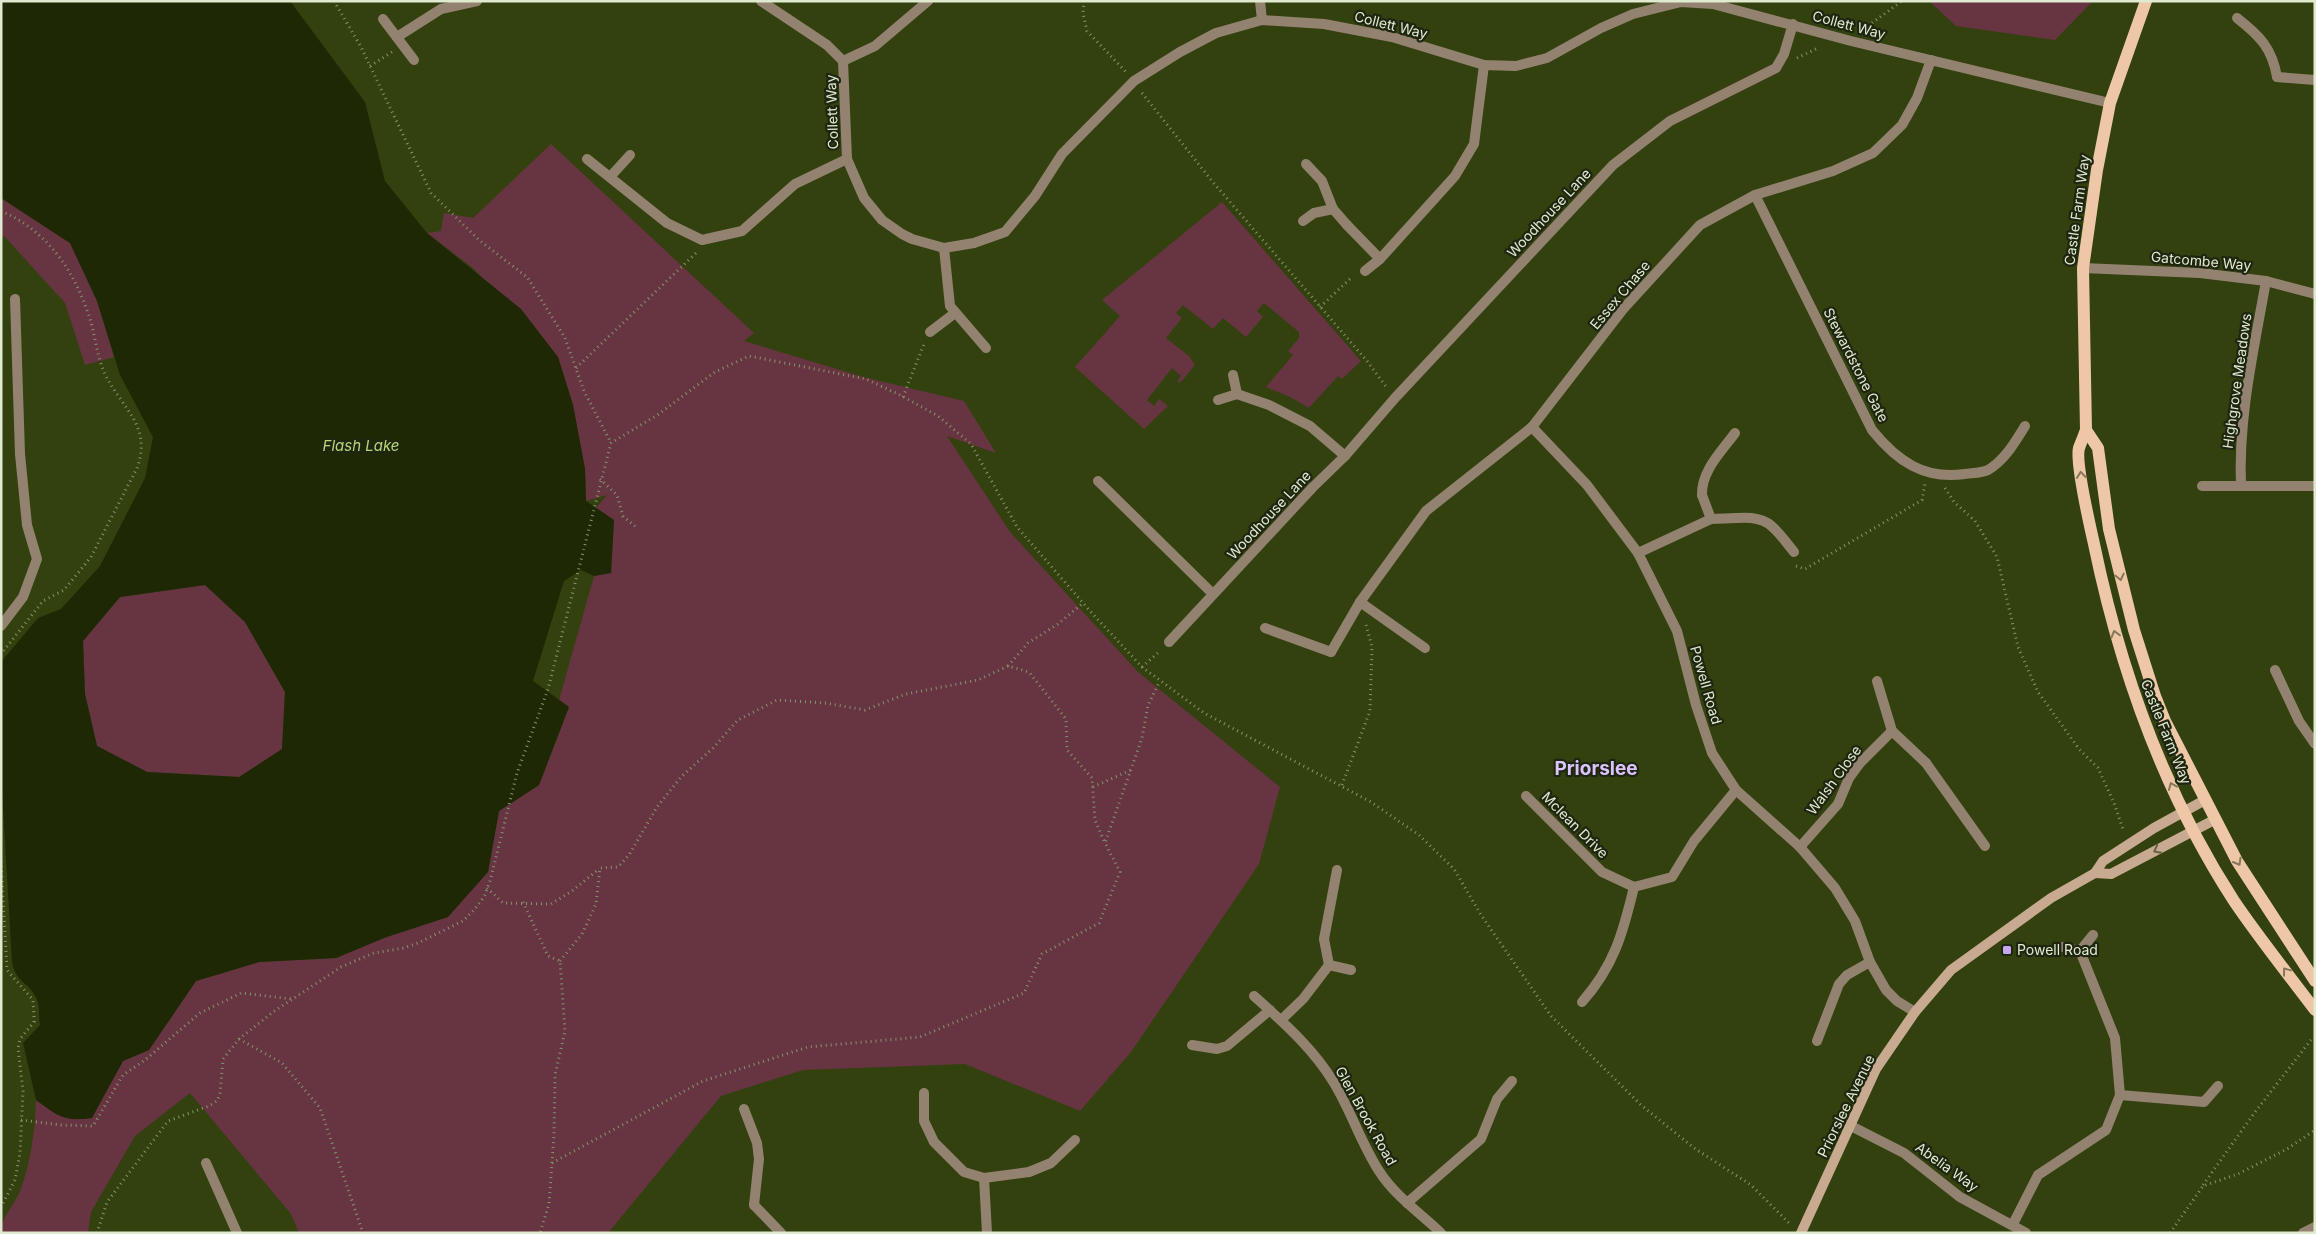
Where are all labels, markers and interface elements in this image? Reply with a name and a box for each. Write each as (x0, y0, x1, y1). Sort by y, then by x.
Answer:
street label: Collett Way (1353, 7, 1430, 42)
street label: Collett Way (1811, 7, 1888, 42)
street label: Collett Way (822, 74, 841, 150)
street label: Castle Farm Way (2060, 153, 2093, 266)
street label: Woodhouse Lane (1503, 165, 1594, 261)
street label: Gatcombe Way (2150, 248, 2252, 273)
street label: Essex Chase (1586, 257, 1653, 333)
street label: Stewardstone Gate (1820, 305, 1893, 425)
street label: Highgrove Meadows (2219, 312, 2254, 450)
water label: Flash Lake (323, 436, 399, 455)
street label: Woodhouse Lane (1223, 467, 1314, 563)
one-way arrow (2076, 471, 2087, 479)
one-way arrow (2114, 572, 2125, 581)
one-way arrow (2110, 630, 2120, 638)
street label: Powell Road (1687, 644, 1726, 726)
street label: Castle Farm Way (2138, 677, 2195, 787)
street label: Walsh Close (1803, 742, 1864, 818)
district label: Priorslee (1554, 757, 1638, 780)
one-way arrow (2168, 782, 2178, 790)
street label: Mclean Drive (1539, 788, 1612, 861)
one-way arrow (2153, 844, 2162, 854)
one-way arrow (2232, 856, 2242, 865)
place label: Powell Road (2017, 941, 2098, 958)
marker: Powell Road (2001, 944, 2013, 956)
one-way arrow (2283, 968, 2291, 977)
street label: Priorslee Avenue (1813, 1052, 1878, 1160)
street label: Glen Brook Road (1332, 1063, 1401, 1168)
street label: Abelia Way (1913, 1138, 1982, 1195)

